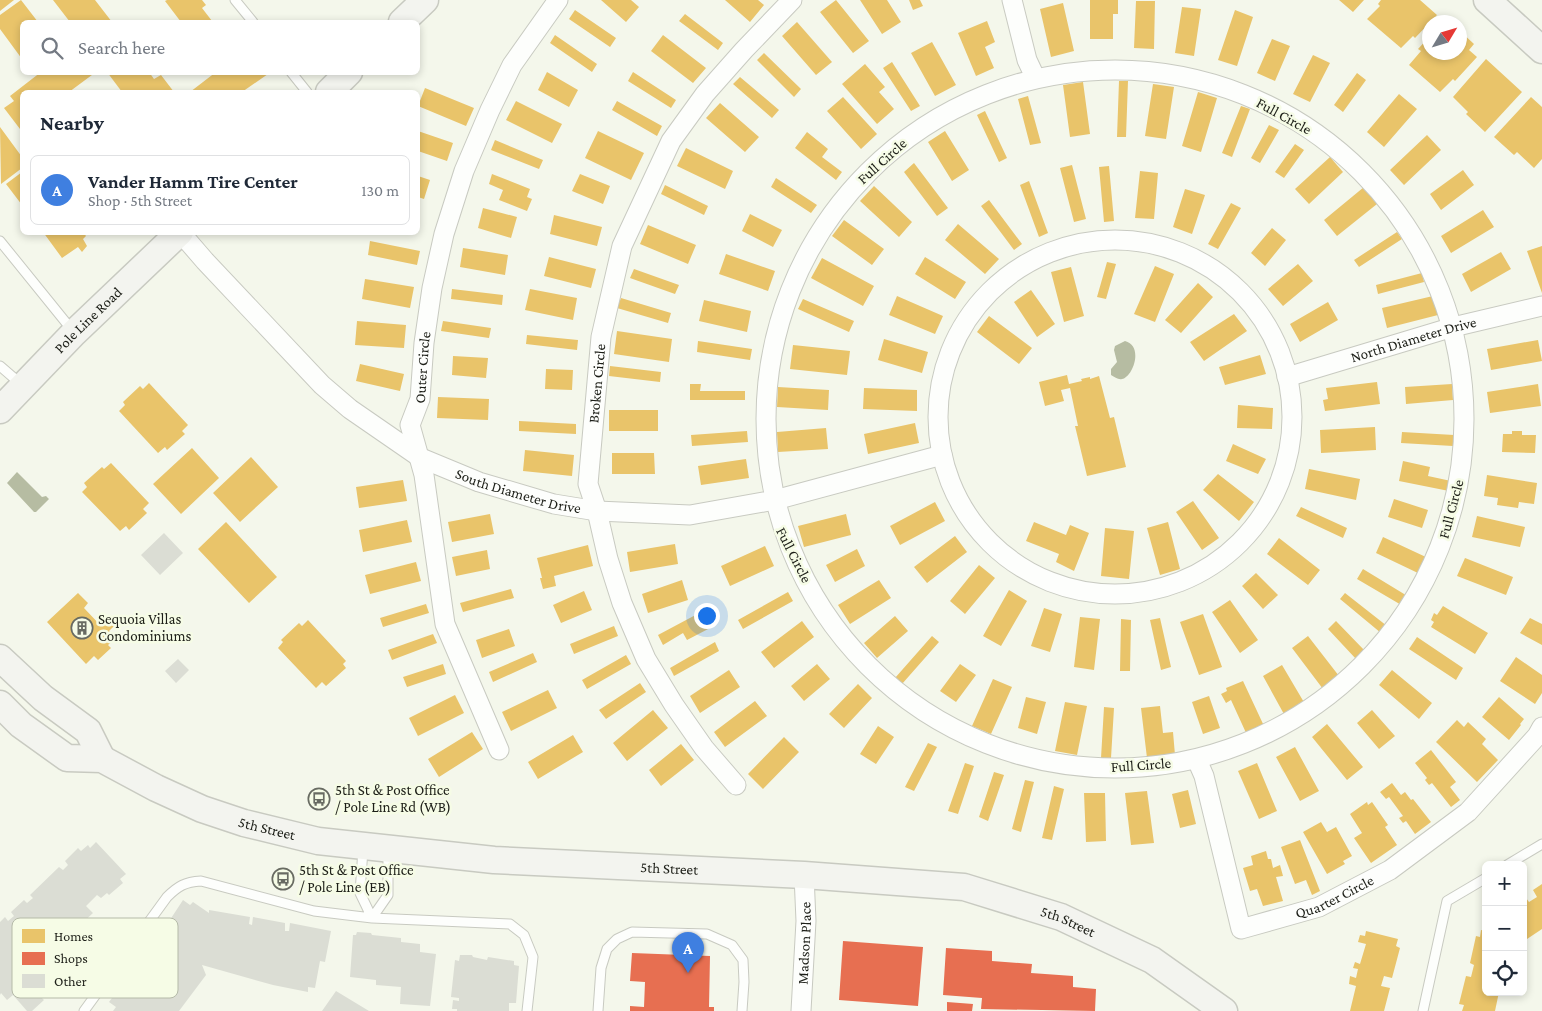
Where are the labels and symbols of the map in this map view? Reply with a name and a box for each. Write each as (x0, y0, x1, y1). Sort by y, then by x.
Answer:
north arrow (1422, 15, 1467, 60)
street label: Full Circle (1254, 94, 1315, 138)
street label: Full Circle (854, 135, 910, 187)
street label: Pole Line Road (51, 284, 125, 356)
street label: North Diameter Drive (1349, 314, 1478, 365)
street label: Outer Circle (412, 330, 434, 404)
street label: Broken Circle (585, 343, 608, 424)
street label: South Diameter Drive (453, 465, 583, 516)
street label: Full Circle (1435, 477, 1467, 540)
street label: Full Circle (773, 525, 815, 586)
your location (694, 603, 720, 629)
place label: Sequoia Villas Condominiums (98, 611, 192, 644)
building icon: Sequoia Villas Condominiums (70, 616, 94, 640)
street label: Full Circle (1110, 755, 1172, 775)
place label: 5th St & Post Office / Pole Line Rd (WB) (335, 782, 451, 816)
bus stop icon: 5th St & Post Office / Pole Line Rd (WB) (307, 787, 331, 811)
street label: 5th Street (236, 814, 298, 843)
street label: 5th Street (640, 859, 700, 878)
place label: 5th St & Post Office / Pole Line (EB) (299, 862, 414, 896)
bus stop icon: 5th St & Post Office / Pole Line (EB) (271, 867, 295, 891)
street label: Quarter Circle (1294, 872, 1377, 921)
street label: Madson Place (794, 901, 814, 985)
street label: 5th Street (1039, 903, 1099, 940)
legend (12, 918, 178, 998)
text: Homes (54, 928, 93, 944)
pin: A (672, 932, 704, 973)
text: Shops (54, 950, 88, 966)
text: Other (54, 973, 87, 989)

